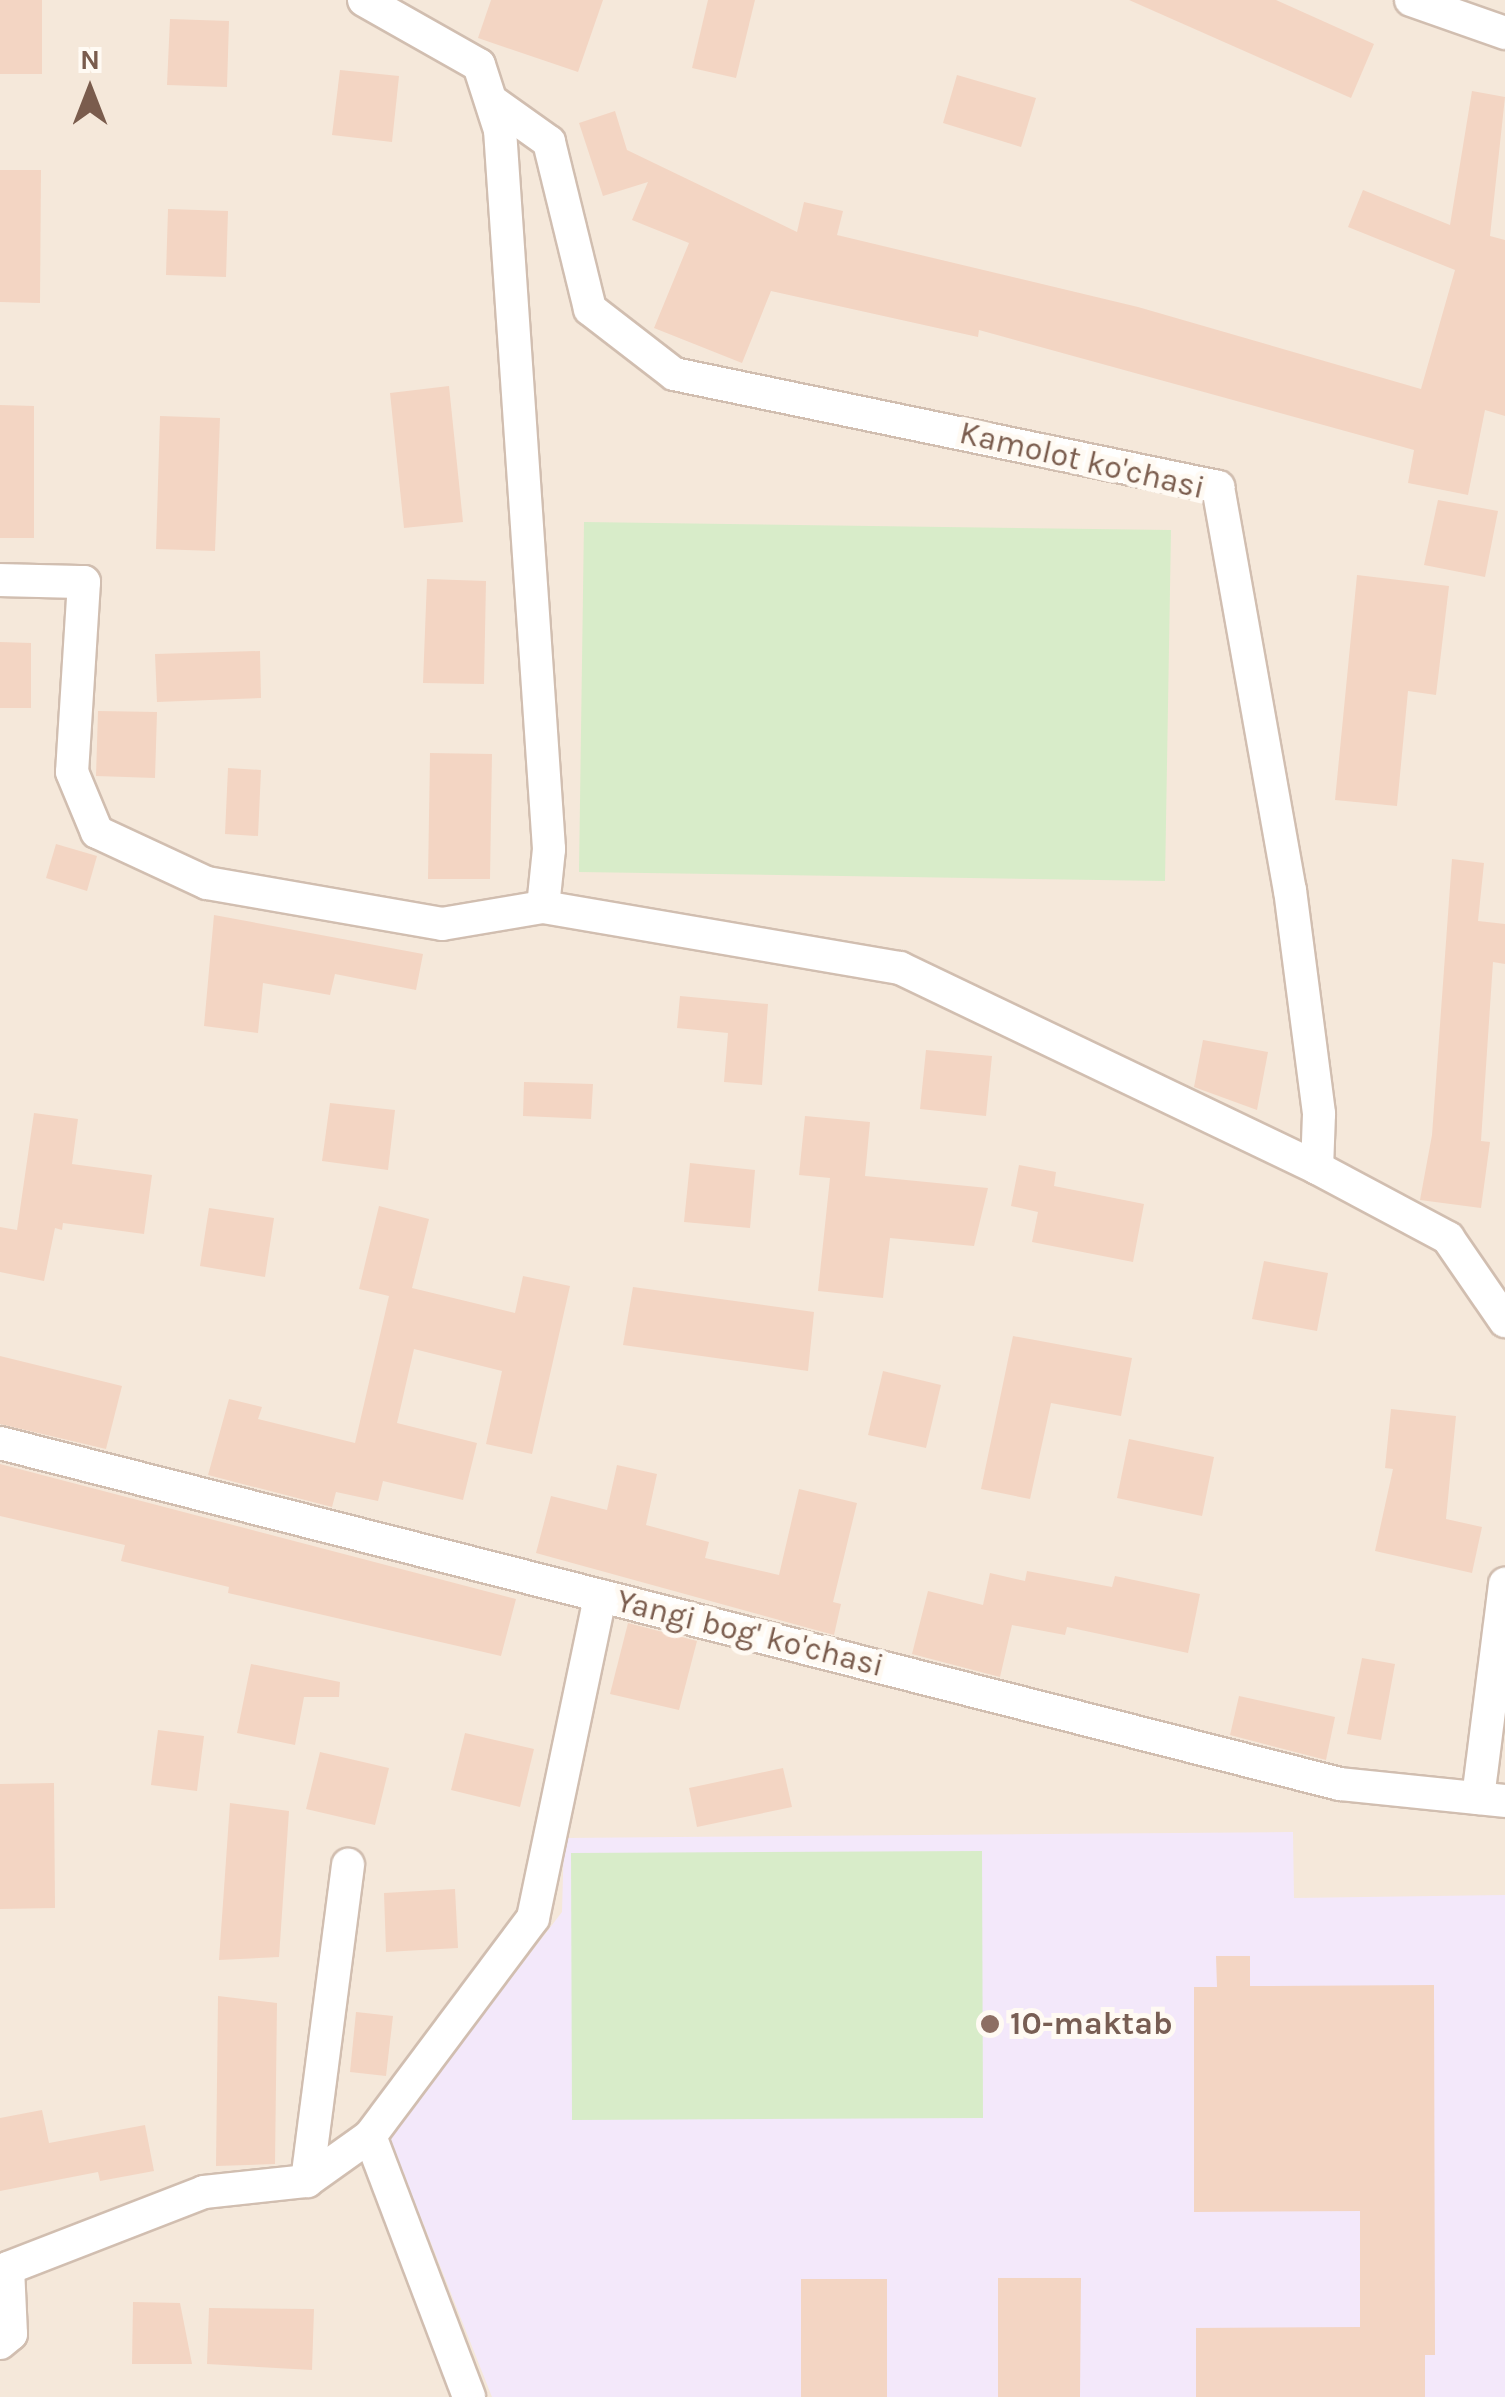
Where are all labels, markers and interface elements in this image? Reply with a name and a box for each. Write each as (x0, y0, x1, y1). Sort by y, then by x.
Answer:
north arrow (40, 40, 140, 140)
text: N (80, 43, 100, 76)
street label: Kamolot ko'chasi (956, 414, 1208, 508)
street label: Yangi bog' ko'chasi (613, 1582, 887, 1686)
place label: 10-maktab (1010, 2005, 1173, 2043)
marker: 10-maktab (979, 2013, 1001, 2035)

